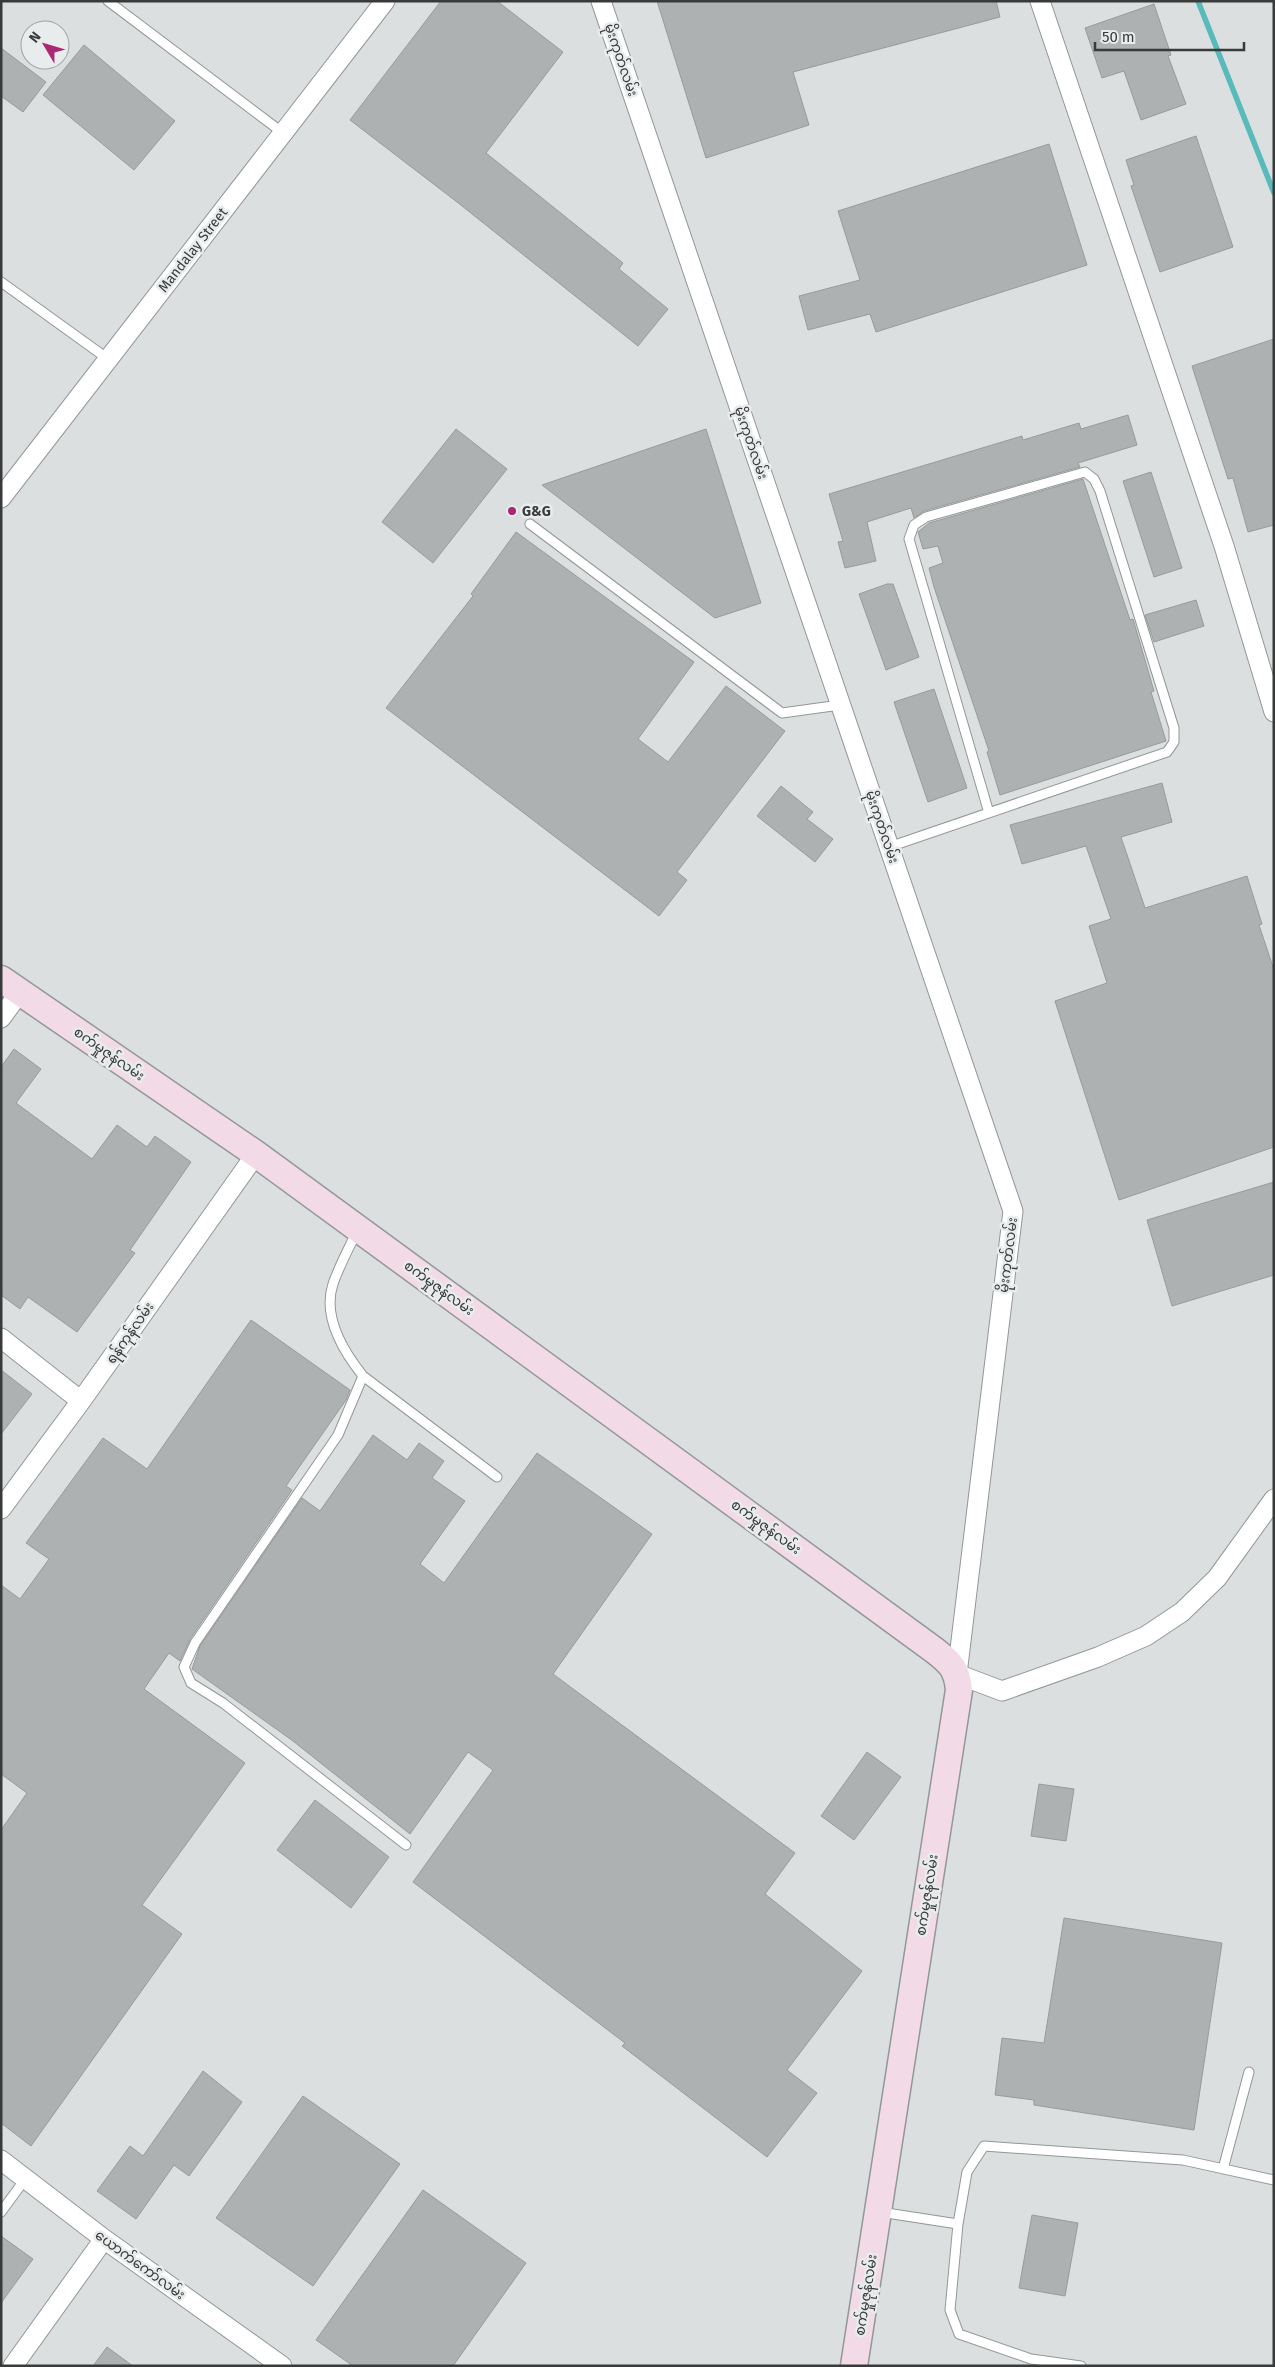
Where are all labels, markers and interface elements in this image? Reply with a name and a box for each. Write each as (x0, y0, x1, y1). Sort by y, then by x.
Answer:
north arrow (20, 20, 70, 70)
scale bar (1095, 20, 1244, 52)
street label: မိုးကုတ်လမ်း (598, 21, 643, 100)
text: N (26, 28, 45, 46)
text: 50 m (1102, 28, 1135, 46)
street label: Mandalay Street (155, 204, 232, 296)
street label: မိုးကုတ်လမ်း (728, 404, 773, 483)
place label: G&G (522, 503, 551, 520)
marker: G&G (506, 505, 518, 517)
street label: မိုးကုတ်လမ်း (859, 788, 904, 867)
street label: စက်မှုဇုန်လမ်း (69, 1022, 149, 1087)
street label: မိုးကုတ်လမ်း (993, 1216, 1024, 1294)
street label: စက်မှုဇုန်လမ်း (399, 1255, 478, 1321)
street label: ရန်ကုန်လမ်း (101, 1298, 160, 1369)
street label: စက်မှုဇုန်လမ်း (726, 1494, 805, 1560)
street label: စက်မှုဇုန်လမ်း (910, 1853, 945, 1937)
street label: ယောက်ကော်လမ်း (92, 2225, 190, 2303)
street label: စက်မှုဇုန်လမ်း (849, 2253, 884, 2337)

